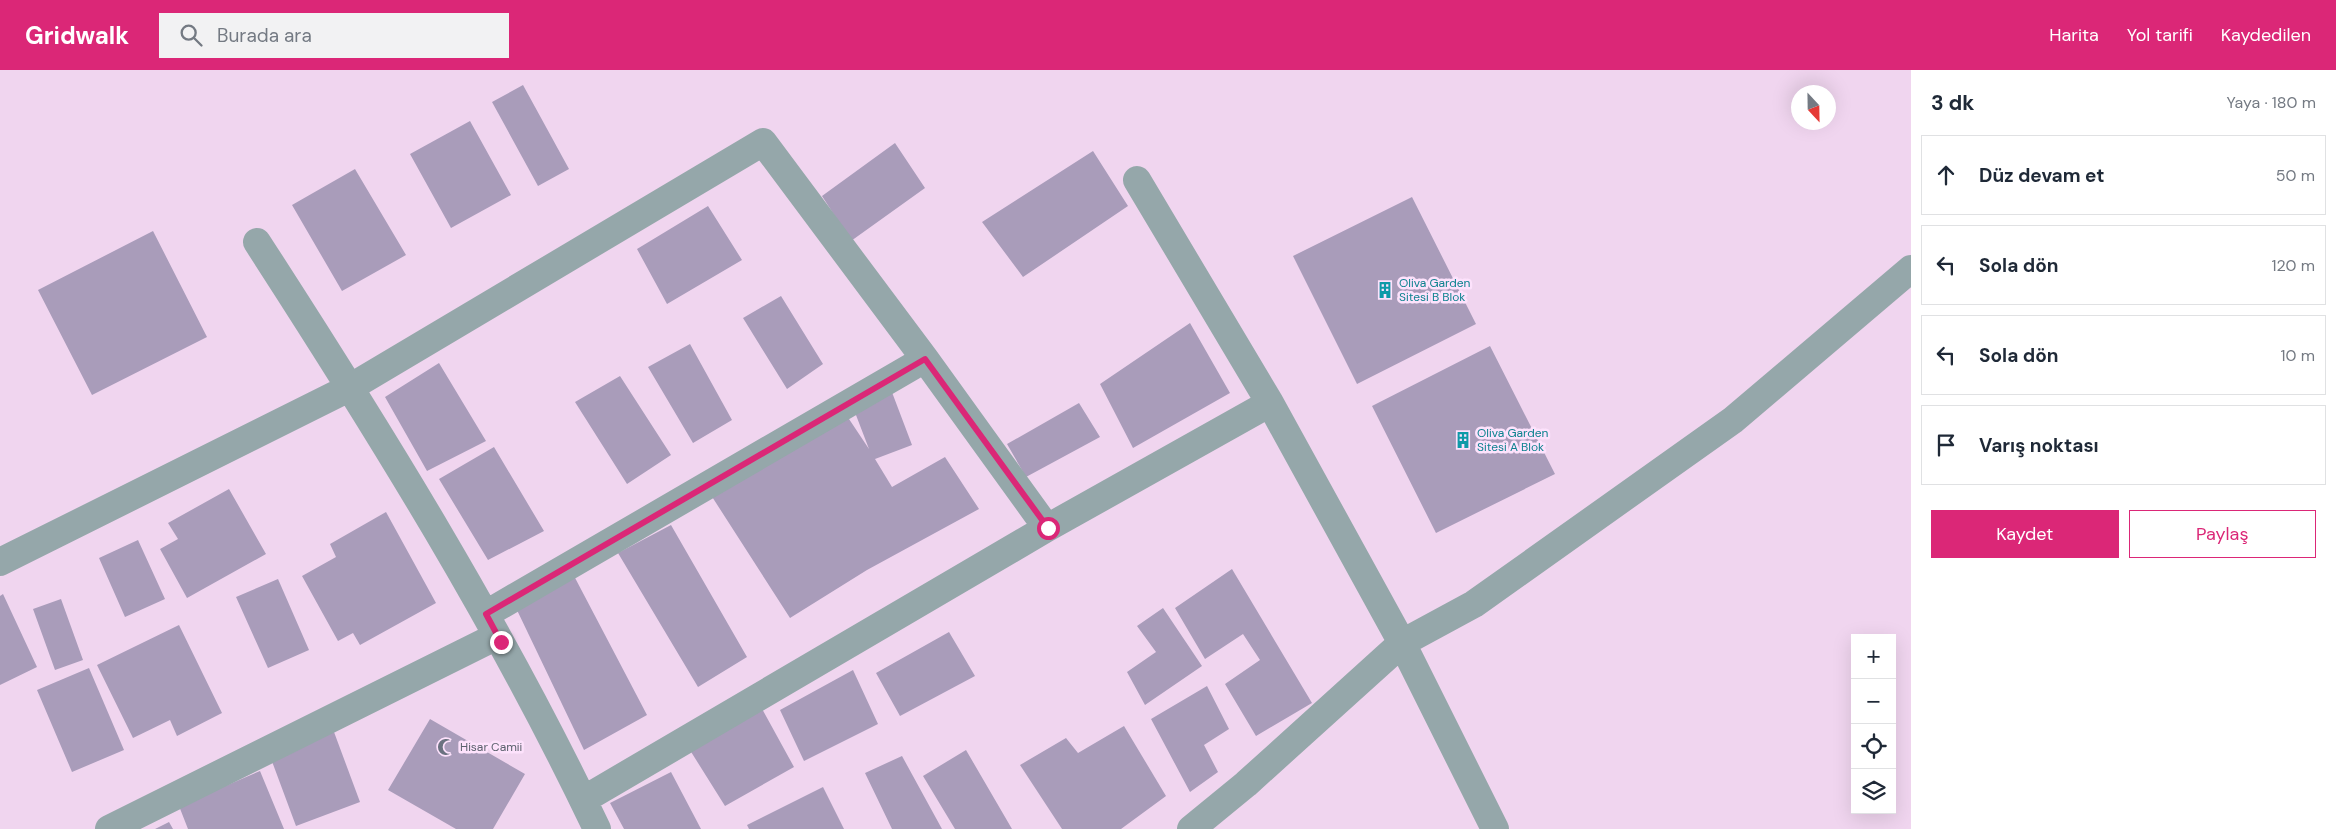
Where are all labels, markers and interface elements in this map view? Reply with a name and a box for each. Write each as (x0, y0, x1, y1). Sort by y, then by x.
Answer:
search box (159, 13, 509, 58)
text: Gridwalk (25, 20, 129, 51)
icon: search (177, 21, 205, 49)
text: Burada ara (217, 23, 312, 48)
text: Harita (2049, 23, 2099, 47)
text: Yol tarifi (2127, 23, 2193, 47)
text: Kaydedilen (2221, 23, 2311, 47)
north arrow (1791, 85, 1836, 130)
text: 3 dk (1931, 89, 1975, 117)
text: Yaya · 180 m (2226, 92, 2316, 113)
icon: ahead (1932, 161, 1960, 189)
text: Düz devam et (1979, 163, 2105, 188)
text: 50 m (2276, 165, 2315, 186)
icon: left (1932, 251, 1960, 279)
text: Sola dön (1979, 253, 2059, 278)
text: 120 m (2271, 255, 2315, 276)
place label: Oliva Garden Sitesi B Blok (1399, 275, 1471, 305)
building icon: Oliva Garden Sitesi B Blok (1375, 280, 1395, 300)
icon: left (1932, 341, 1960, 369)
text: Sola dön (1979, 343, 2059, 368)
text: 10 m (2281, 345, 2315, 366)
place label: Oliva Garden Sitesi A Blok (1477, 425, 1549, 455)
building icon: Oliva Garden Sitesi A Blok (1453, 430, 1473, 450)
icon: arrive (1932, 431, 1960, 459)
text: Varış noktası (1979, 433, 2099, 458)
button: Kaydet (1931, 510, 2119, 558)
button: Paylaş (2129, 510, 2316, 558)
route start (1037, 517, 1060, 540)
route end (490, 631, 513, 654)
map controls (1851, 634, 1896, 814)
button: + (1851, 634, 1896, 679)
button: − (1851, 679, 1896, 724)
button: locate (1851, 724, 1896, 769)
mosque icon: Hisar Camii (436, 737, 456, 757)
place label: Hisar Camii (460, 739, 522, 755)
button: layers (1851, 769, 1896, 814)

